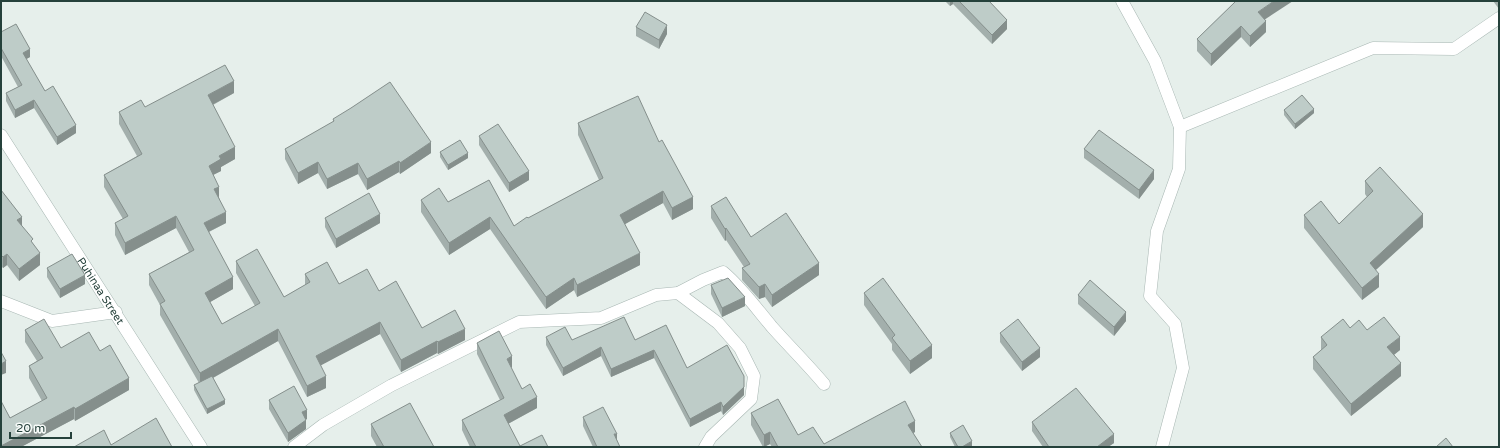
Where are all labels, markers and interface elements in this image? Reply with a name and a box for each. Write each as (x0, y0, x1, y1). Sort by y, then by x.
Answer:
street label: Puhinaa Street (74, 255, 127, 327)
scale bar (10, 414, 71, 440)
text: 20 m (16, 421, 45, 435)

